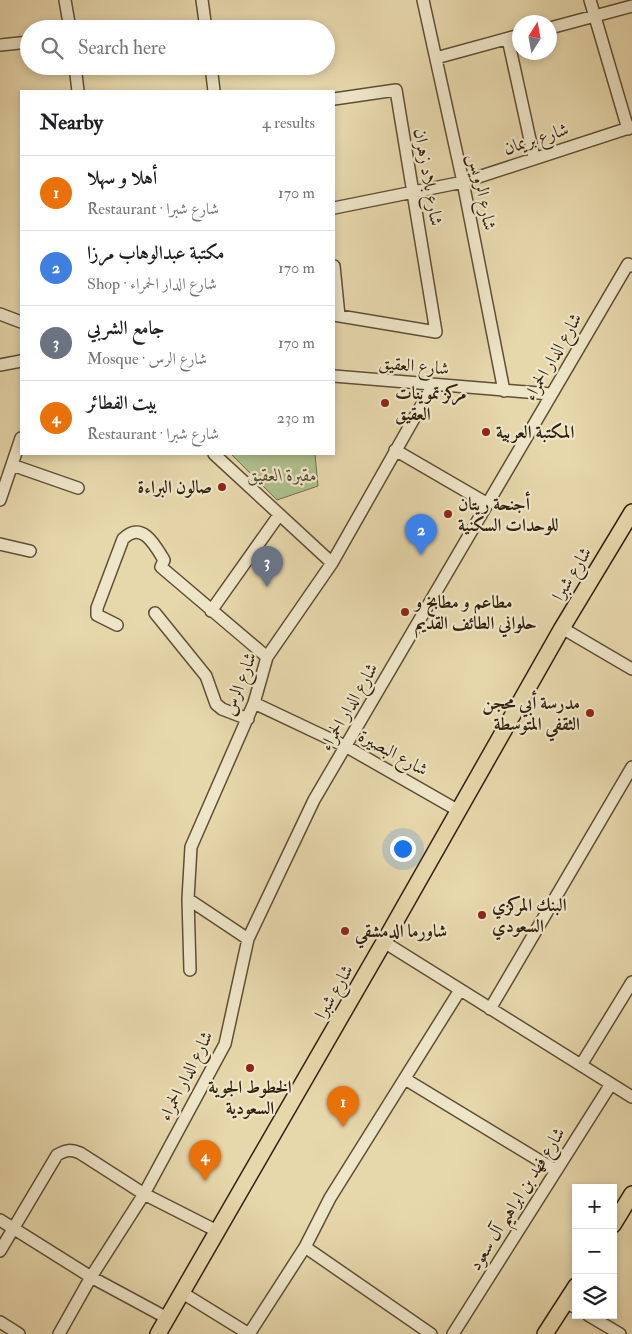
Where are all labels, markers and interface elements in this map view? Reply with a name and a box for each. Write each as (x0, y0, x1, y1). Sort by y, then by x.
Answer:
north arrow (512, 15, 557, 60)
search box (20, 20, 335, 75)
icon: search (38, 34, 66, 62)
text: Search here (78, 36, 166, 60)
text: Nearby (40, 109, 103, 136)
text: 4 results (262, 113, 315, 133)
street label: شارع بريمان (500, 118, 573, 163)
street label: شارع بلاد زهران (405, 127, 448, 228)
street label: شارع الرويس (460, 151, 501, 233)
text: أهلا و سهلا (87, 166, 157, 190)
text: 1 (53, 183, 59, 203)
text: 170 m (278, 183, 315, 203)
text: Restaurant · شارع شبرا (87, 199, 219, 219)
text: مكتبة عبدالوهاب مرزا (87, 241, 224, 265)
text: 2 (52, 258, 60, 278)
text: 170 m (278, 258, 315, 278)
text: Shop · شارع الدار الحمراء (87, 274, 217, 294)
street label: شارع الدار الحمراء (519, 309, 590, 407)
text: جامع الشربي (87, 316, 164, 340)
text: 3 (53, 333, 59, 353)
text: 170 m (278, 333, 315, 353)
text: Mosque · شارع الرس (87, 349, 207, 369)
street label: شارع العقيق (377, 351, 450, 384)
place label: مركز تموينات العقيق (395, 382, 466, 426)
text: بيت الفطائر (87, 391, 158, 415)
marker: مركز تموينات العقيق (379, 397, 391, 409)
text: 4 (52, 408, 60, 428)
text: 230 m (277, 408, 315, 428)
place label: المكتبة العربية (496, 421, 574, 444)
text: Restaurant · شارع شبرا (87, 424, 219, 444)
marker: المكتبة العربية (480, 426, 492, 438)
park label: مقبرة العقيق (247, 464, 317, 487)
place label: صالون البراءة (138, 476, 212, 499)
marker: صالون البراءة (216, 481, 228, 493)
place label: أجنحة ريتان للوحدات السكنية (458, 491, 559, 537)
marker: أجنحة ريتان للوحدات السكنية (442, 508, 454, 520)
pin: 2 (405, 514, 437, 555)
street label: شارع شبرا (547, 543, 600, 607)
pin: 3 (251, 546, 283, 587)
place label: مطاعم و مطابخ و حلواني الطائف القديم (413, 591, 537, 639)
marker: مطاعم و مطابخ و حلواني الطائف القديم (399, 606, 411, 618)
street label: شارع الرس (218, 649, 265, 720)
street label: شارع الدار الحمراء (315, 659, 386, 757)
place label: مدرسة أبي محجن الثقفي المتوسطة (482, 690, 580, 742)
marker: مدرسة أبي محجن الثقفي المتوسطة (584, 707, 596, 719)
street label: شارع البصيرة (353, 725, 432, 784)
your location (390, 836, 416, 862)
place label: البنك المركزي السعودي (492, 894, 567, 941)
marker: البنك المركزي السعودي (476, 909, 488, 921)
place label: شاورما الدمشقي (354, 920, 447, 949)
marker: شاورما الدمشقي (339, 925, 351, 937)
street label: شارع شبرا (309, 961, 361, 1025)
street label: شارع الدار الحمراء (154, 1027, 221, 1126)
marker: الخطوط الجوية السعودية (244, 1062, 256, 1074)
place label: الخطوط الجوية السعودية (208, 1076, 292, 1120)
pin: 1 (327, 1086, 359, 1127)
street label: شارع فهد بن ابراهيم آل سعود (464, 1123, 576, 1278)
pin: 4 (189, 1140, 221, 1181)
map controls (572, 1184, 617, 1319)
button: + (572, 1184, 617, 1229)
button: − (572, 1229, 617, 1274)
button: layers (572, 1274, 617, 1319)

